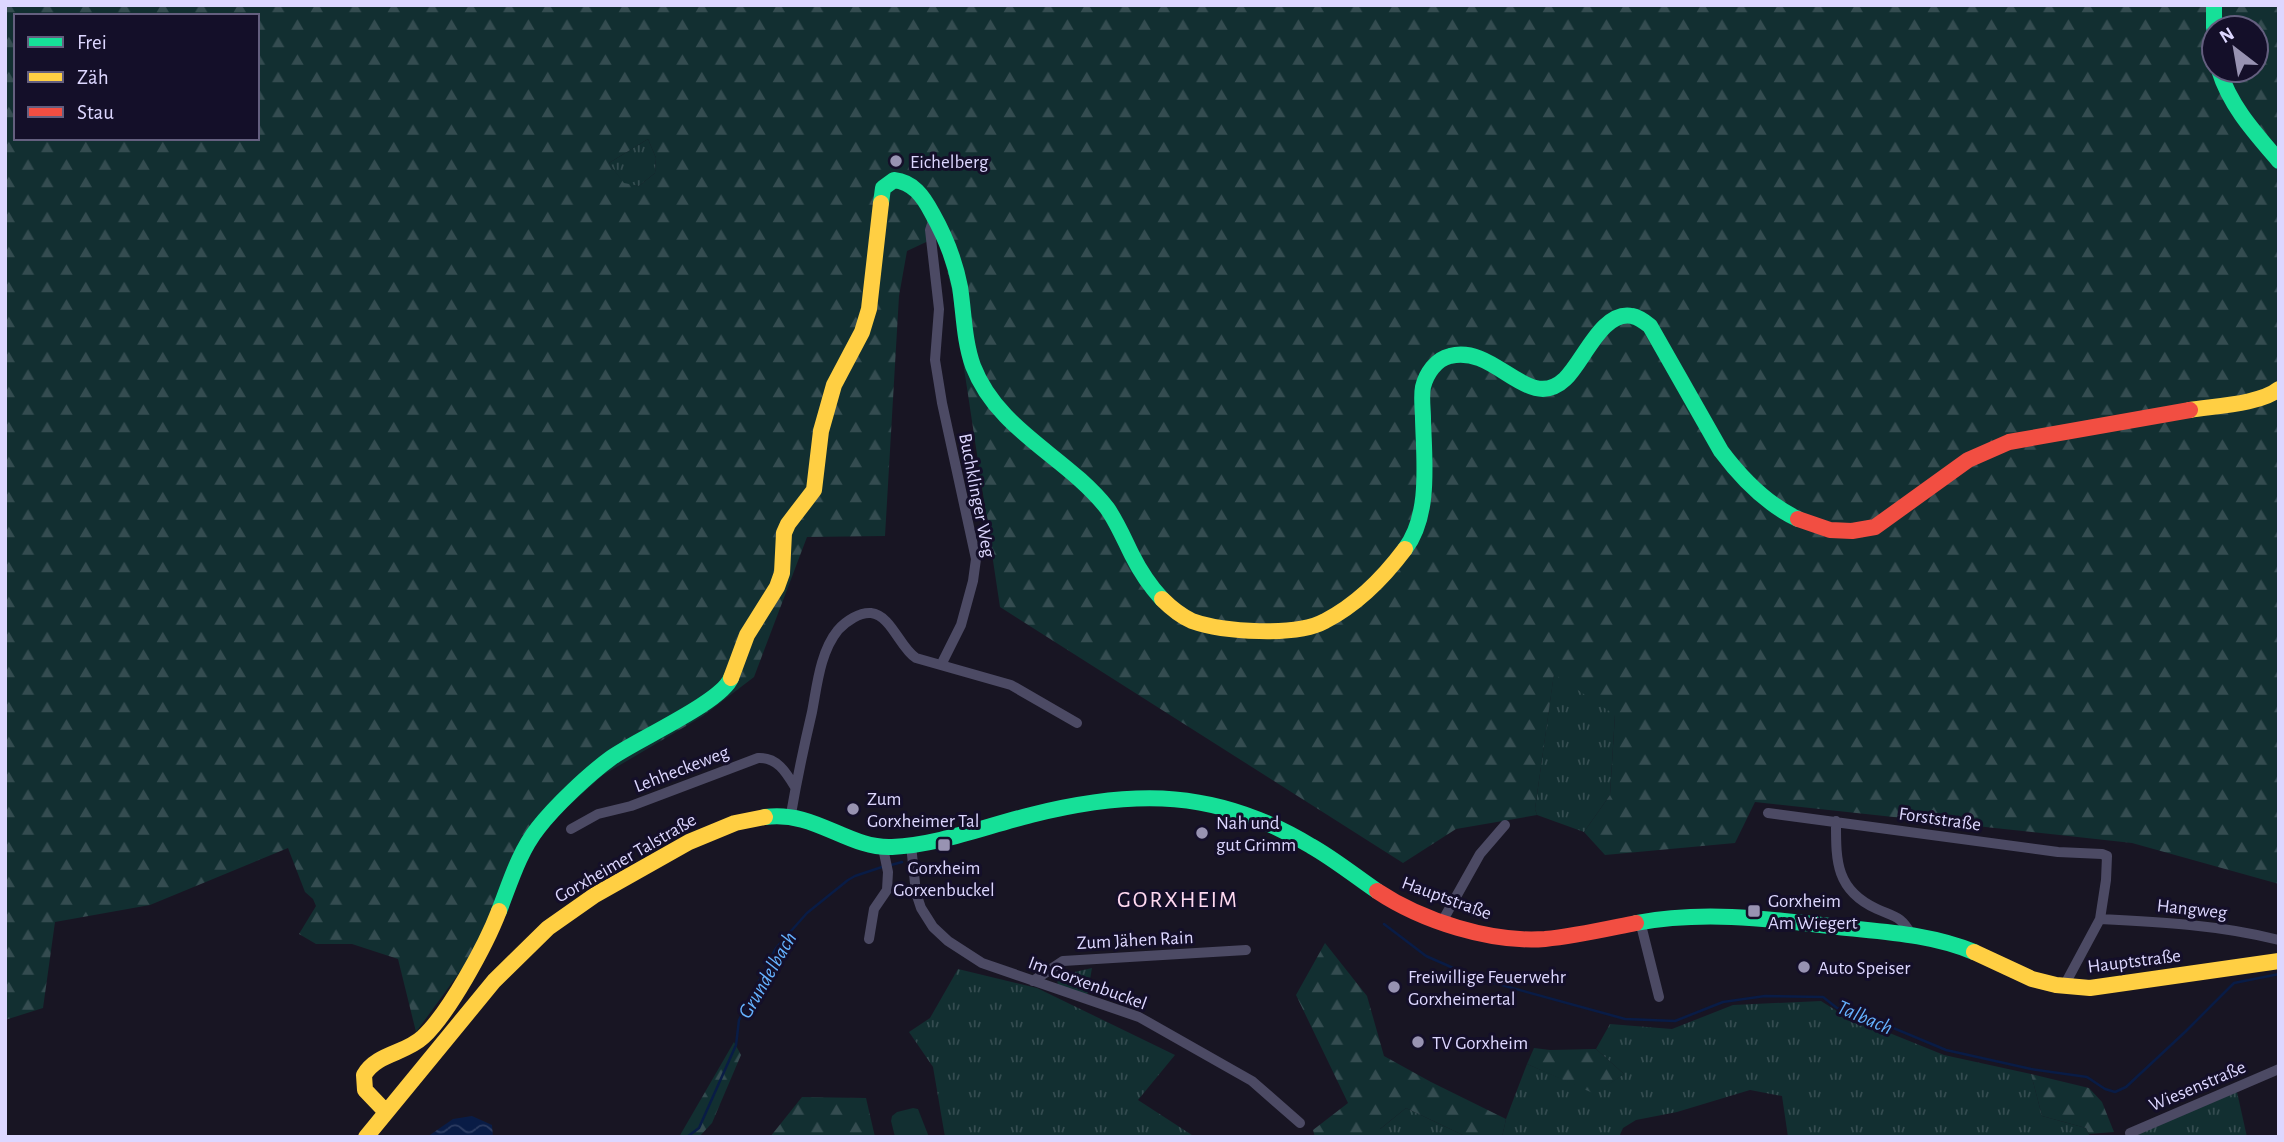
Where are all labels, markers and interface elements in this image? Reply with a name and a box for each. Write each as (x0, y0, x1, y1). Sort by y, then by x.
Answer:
legend (14, 14, 259, 140)
north arrow (2200, 14, 2270, 84)
text: N (2216, 24, 2238, 47)
text: Frei (77, 32, 107, 53)
text: Zäh (77, 67, 109, 88)
text: Stau (77, 102, 114, 123)
marker: Eichelberg (888, 153, 904, 169)
place label: Eichelberg (910, 153, 989, 172)
street label: Buchklinger Weg (955, 432, 998, 560)
street label: Lehheckeweg (632, 742, 732, 796)
place label: Zum Gorxheimer Tal (867, 790, 980, 831)
marker: Zum Gorxheimer Tal (845, 801, 861, 817)
street label: Forststraße (1897, 804, 1982, 835)
street label: Gorxheimer Talstraße (552, 810, 700, 906)
place label: Nah und gut Grimm (1216, 814, 1296, 855)
marker: Nah und gut Grimm (1194, 825, 1210, 841)
marker: Gorxheim Gorxenbuckel (936, 837, 952, 853)
place label: Gorxheim Gorxenbuckel (893, 859, 995, 900)
street label: Hauptstraße (1399, 873, 1494, 923)
district label: GORXHEIM (1117, 889, 1239, 912)
place label: Gorxheim Am Wiegert (1768, 892, 1857, 933)
street label: Hangweg (2156, 896, 2229, 923)
marker: Gorxheim Am Wiegert (1746, 903, 1762, 919)
water label: Grundelbach (734, 928, 801, 1022)
street label: Zum Jähen Rain (1076, 928, 1194, 953)
street label: Hauptstraße (2086, 946, 2182, 977)
street label: Im Gorxenbuckel (1026, 953, 1149, 1014)
marker: Auto Speiser (1796, 959, 1812, 975)
place label: Auto Speiser (1818, 959, 1910, 978)
place label: Freiwillige Feuerwehr Gorxheimertal (1408, 968, 1566, 1009)
marker: Freiwillige Feuerwehr Gorxheimertal (1386, 979, 1402, 995)
water label: Talbach (1834, 996, 1896, 1039)
marker: TV Gorxheim (1410, 1034, 1426, 1050)
place label: TV Gorxheim (1432, 1034, 1528, 1053)
street label: Wiesenstraße (2146, 1058, 2249, 1115)

